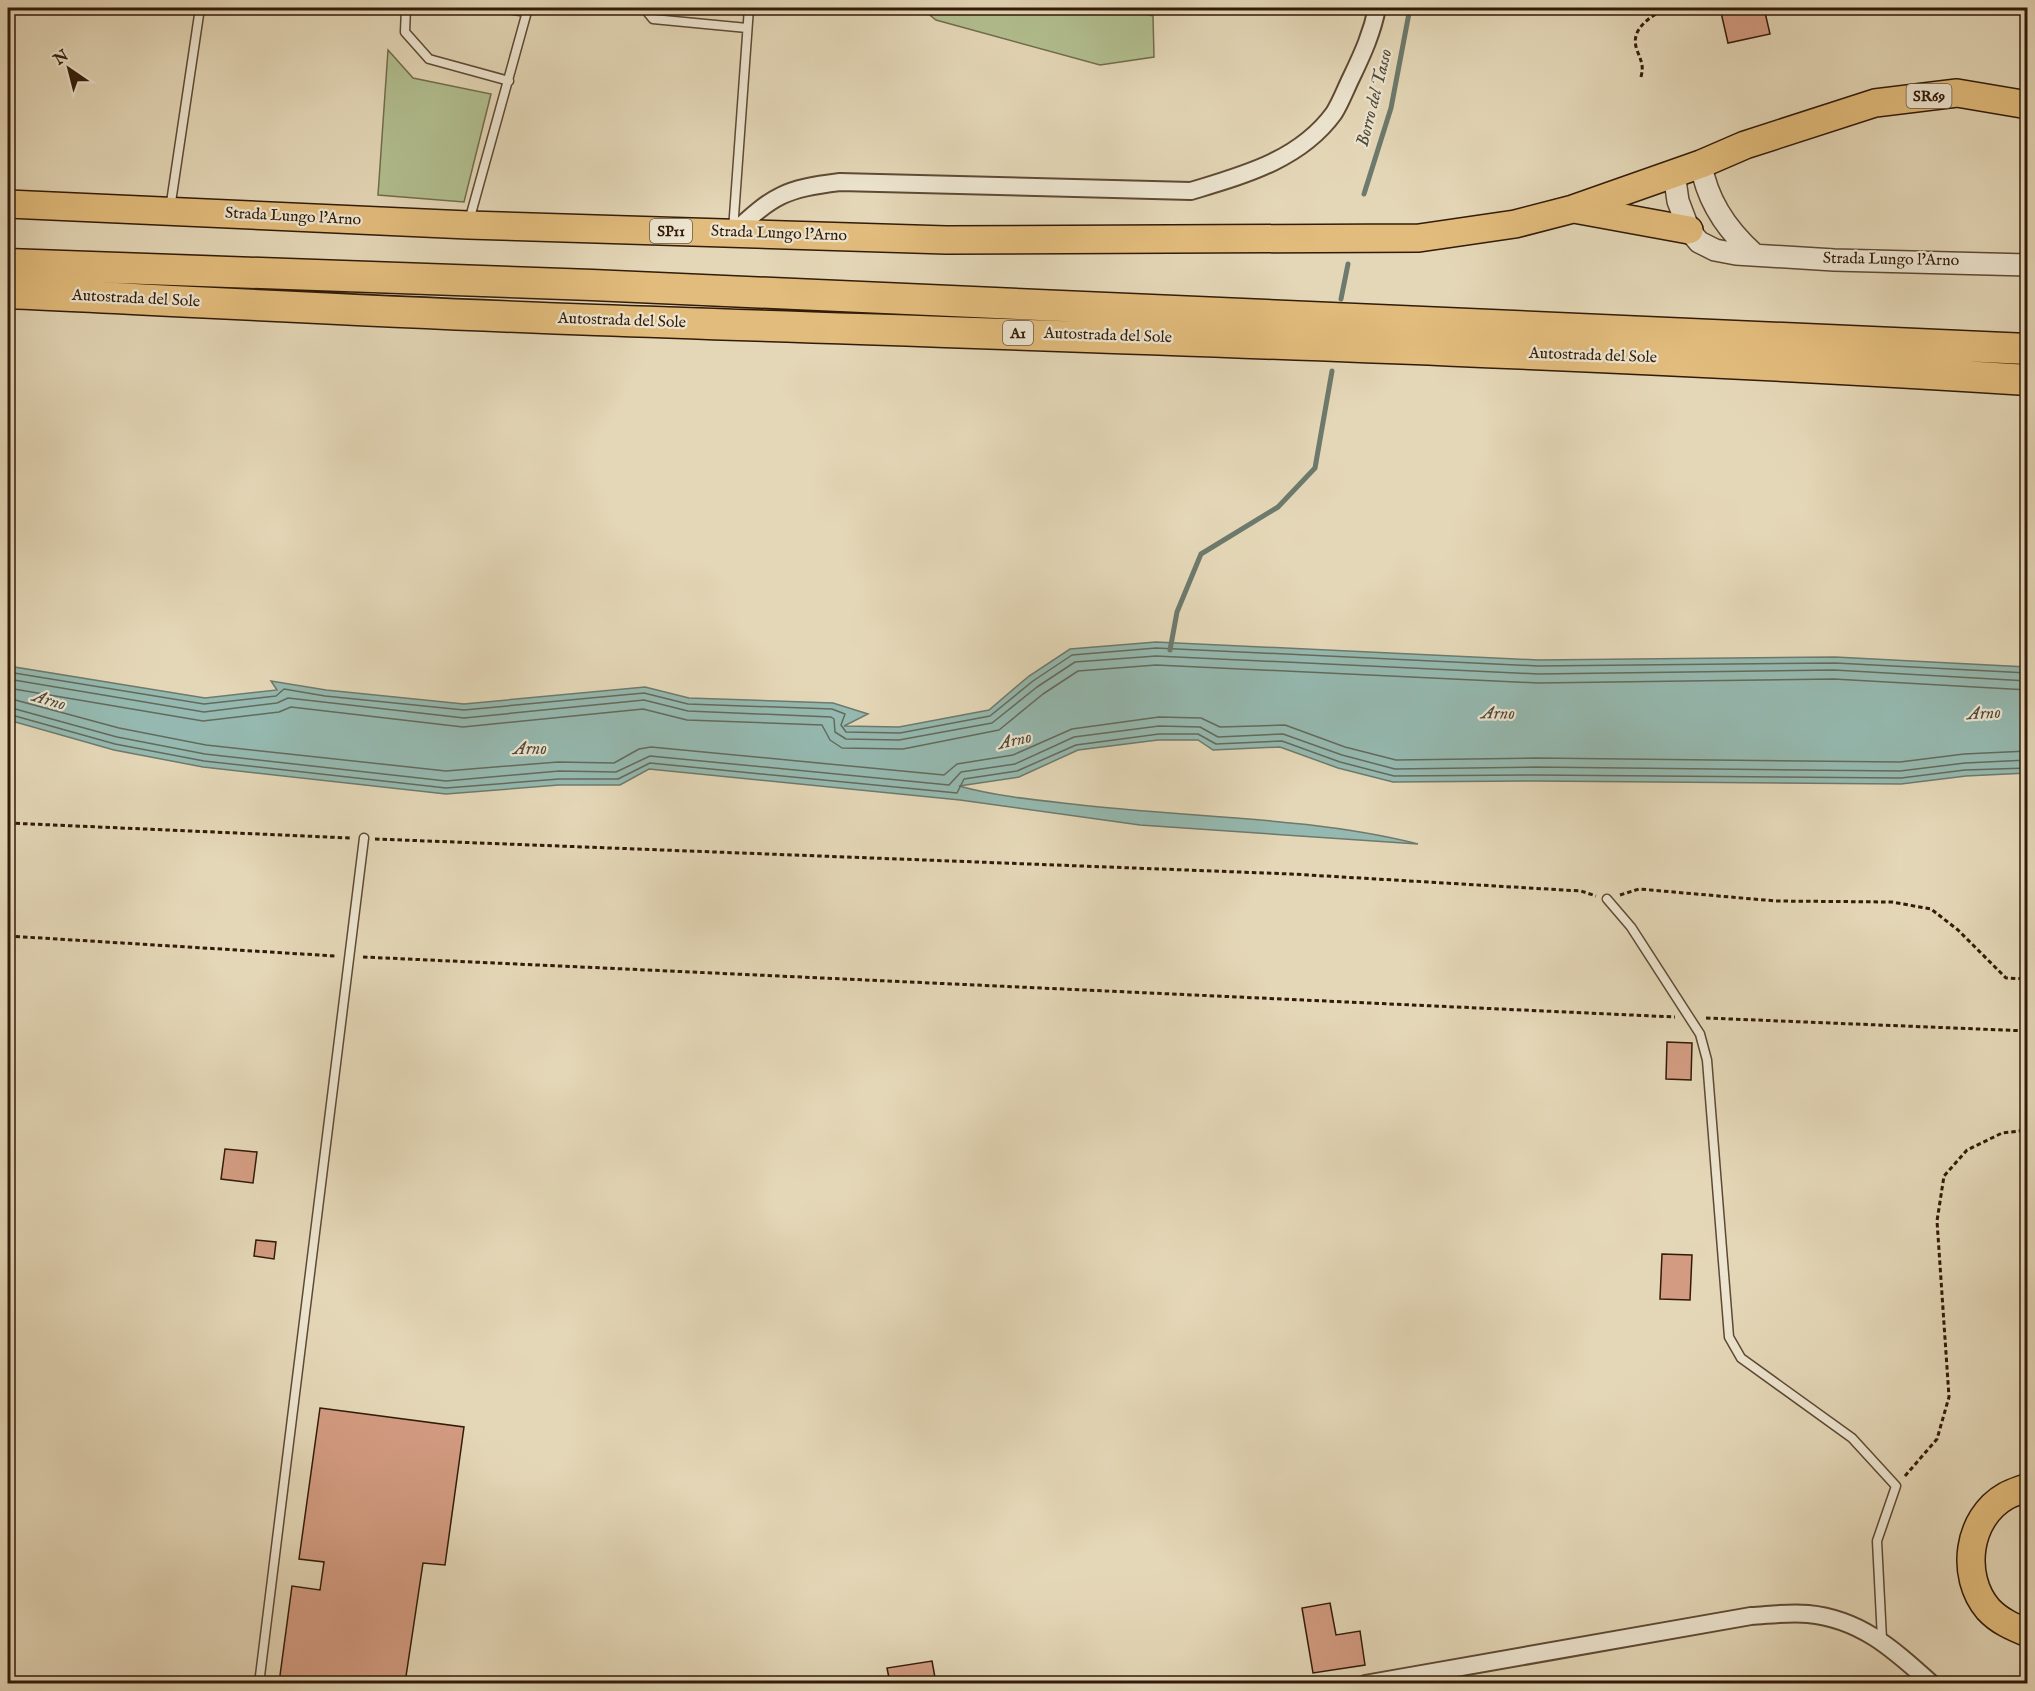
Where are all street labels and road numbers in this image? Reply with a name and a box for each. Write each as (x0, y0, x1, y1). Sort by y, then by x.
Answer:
road number: SR69 (1906, 84, 1952, 108)
street label: Strada Lungo l'Arno (224, 203, 362, 231)
road number: SP11 (650, 219, 692, 243)
street label: Strada Lungo l'Arno (711, 222, 848, 246)
street label: Strada Lungo l'Arno (1823, 249, 1960, 271)
street label: Autostrada del Sole (70, 286, 201, 312)
street label: Autostrada del Sole (557, 309, 686, 333)
road number: A1 (1003, 321, 1033, 345)
street label: Autostrada del Sole (1043, 324, 1172, 348)
street label: Autostrada del Sole (1528, 344, 1657, 368)

